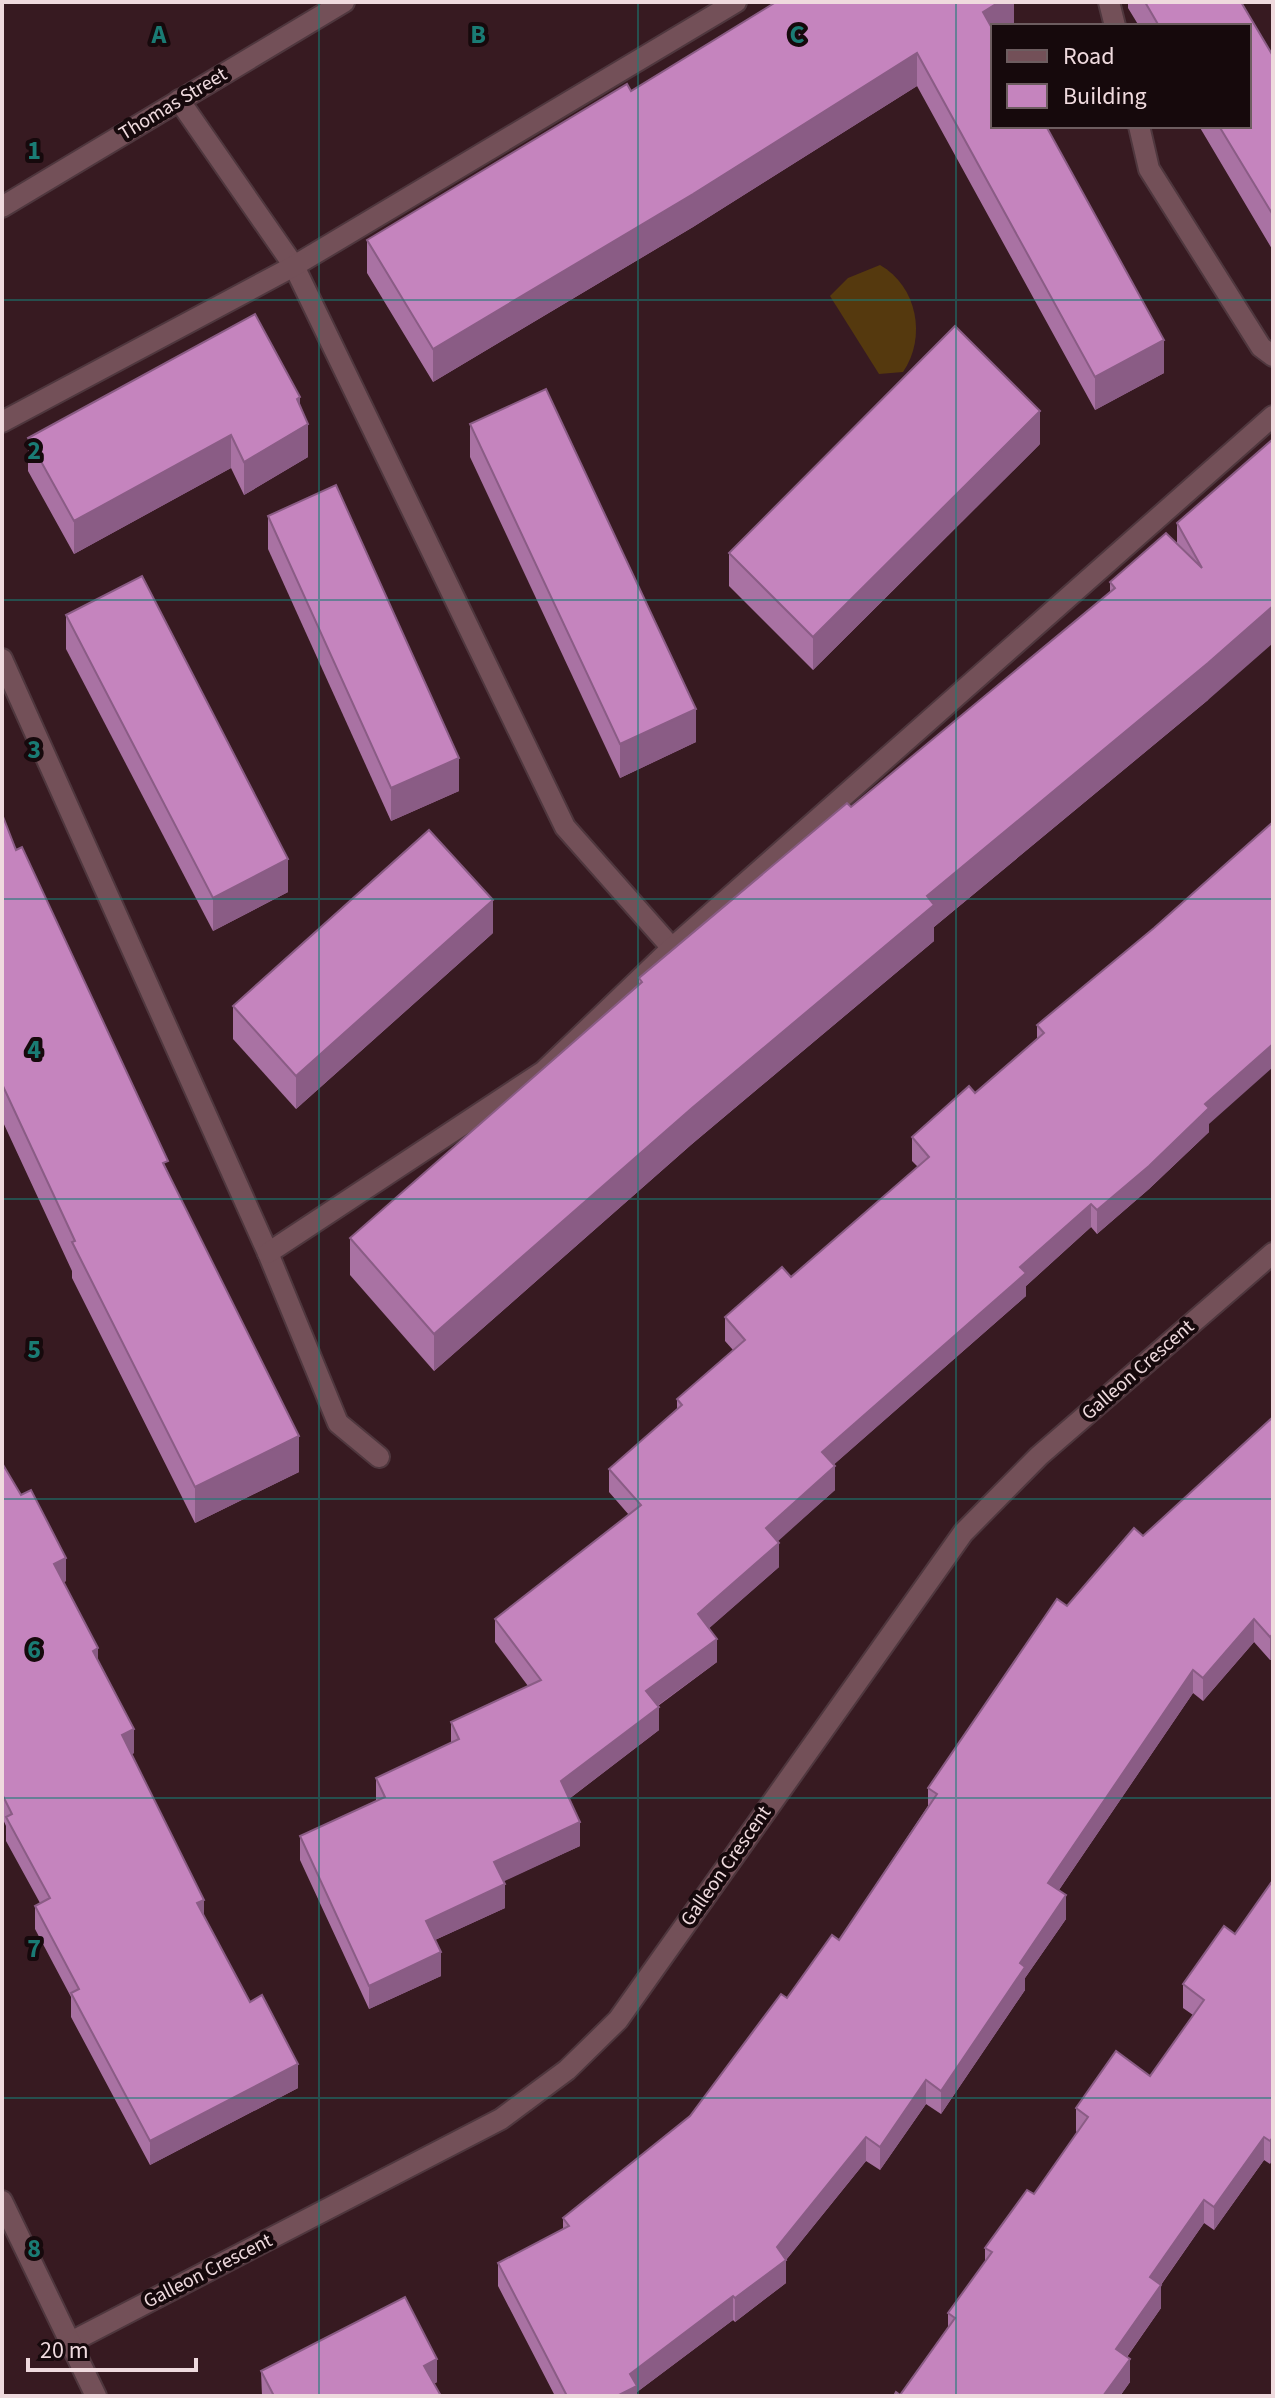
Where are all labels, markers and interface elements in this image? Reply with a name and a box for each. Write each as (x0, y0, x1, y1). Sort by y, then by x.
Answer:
text: A (151, 16, 168, 53)
text: B (470, 16, 486, 53)
text: C (789, 16, 805, 53)
legend (991, 24, 1251, 128)
text: Road (1063, 39, 1115, 74)
street label: Thomas Street (114, 61, 233, 147)
text: Building (1063, 79, 1147, 114)
text: 1 (27, 132, 41, 169)
text: 2 (27, 432, 41, 469)
text: 3 (27, 731, 41, 768)
text: 4 (27, 1031, 41, 1068)
street label: Galleon Crescent (1076, 1313, 1201, 1427)
text: 5 (27, 1331, 41, 1368)
text: 6 (27, 1631, 41, 1668)
street label: Galleon Crescent (674, 1800, 778, 1932)
text: 7 (27, 1930, 41, 1967)
street label: Galleon Crescent (139, 2226, 277, 2316)
text: 8 (27, 2230, 41, 2267)
scale bar (28, 2322, 196, 2372)
text: 20 m (40, 2333, 89, 2368)

